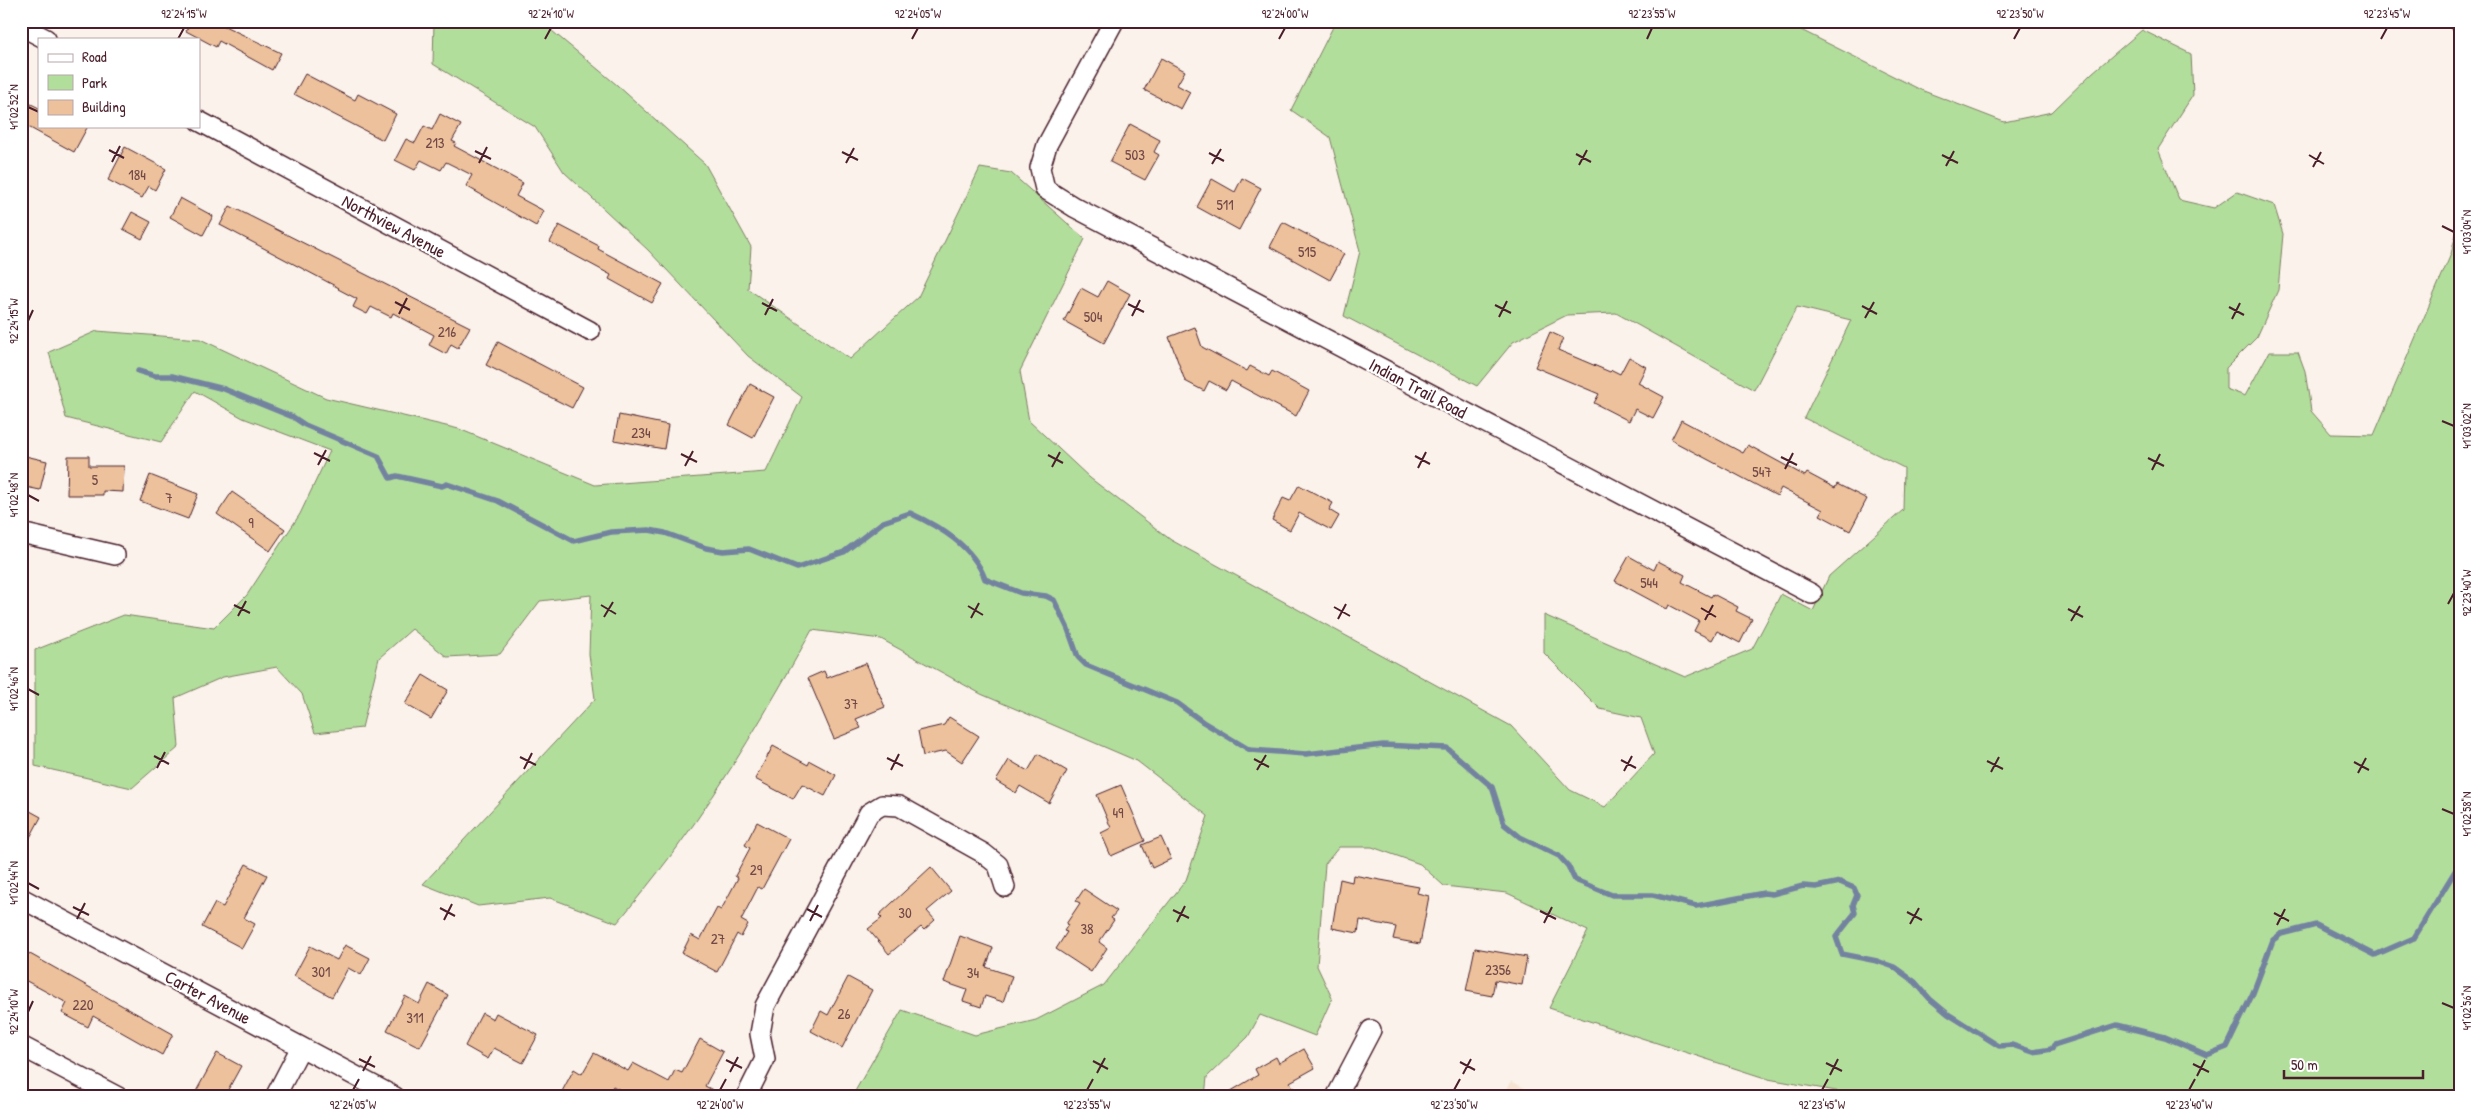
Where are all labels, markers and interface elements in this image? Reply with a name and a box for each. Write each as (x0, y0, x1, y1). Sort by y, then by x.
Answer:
text: 92°24'15"W (161, 5, 207, 22)
text: 92°24'10"W (528, 5, 574, 22)
text: 92°24'05"W (895, 5, 942, 22)
text: 92°24'00"W (1262, 5, 1309, 22)
text: 92°23'55"W (1629, 5, 1676, 22)
text: 92°23'50"W (1996, 5, 2044, 22)
text: 92°23'45"W (2364, 5, 2411, 22)
legend (38, 38, 200, 128)
text: Road (82, 46, 107, 67)
text: Park (82, 72, 107, 93)
text: 41°02'52"N (5, 84, 22, 130)
text: Building (82, 96, 126, 117)
house number: 213 (425, 132, 445, 153)
house number: 503 (1125, 144, 1145, 165)
house number: 184 (128, 164, 146, 185)
street label: Northview Avenue (338, 188, 450, 264)
house number: 511 (1216, 194, 1234, 215)
text: 41°03'04"N (2458, 210, 2475, 254)
house number: 515 (1298, 241, 1317, 262)
text: 92°24'15"W (5, 298, 22, 344)
house number: 504 (1084, 306, 1103, 327)
house number: 216 (438, 321, 456, 342)
street label: Indian Trail Road (1365, 352, 1471, 424)
text: 41°03'02"N (2458, 403, 2475, 449)
house number: 234 (631, 422, 651, 443)
house number: 547 (1752, 461, 1772, 482)
house number: 5 (92, 469, 99, 490)
text: 41°02'48"N (5, 473, 22, 517)
house number: 7 (165, 487, 173, 508)
house number: 9 (248, 512, 254, 533)
text: 92°23'40"W (2458, 569, 2475, 616)
house number: 544 (1640, 572, 1658, 593)
text: 41°02'46"N (5, 667, 22, 711)
house number: 37 (844, 693, 858, 714)
text: 41°02'58"N (2458, 792, 2475, 836)
house number: 49 (1112, 802, 1124, 823)
house number: 29 (750, 859, 763, 880)
text: 41°02'44"N (5, 861, 22, 905)
house number: 30 (898, 902, 912, 923)
house number: 38 (1080, 918, 1094, 939)
house number: 27 (711, 928, 725, 949)
house number: 2356 (1485, 959, 1511, 980)
house number: 301 (312, 961, 330, 982)
house number: 34 (967, 962, 980, 983)
street label: Carter Avenue (161, 964, 255, 1030)
text: 41°02'56"N (2458, 986, 2475, 1030)
text: 92°24'10"W (5, 989, 22, 1035)
house number: 220 (73, 994, 94, 1015)
house number: 26 (837, 1003, 851, 1024)
house number: 311 (406, 1007, 424, 1028)
scale bar (2284, 1048, 2422, 1080)
text: 50 m (2291, 1054, 2318, 1075)
text: 92°24'05"W (330, 1096, 377, 1113)
text: 92°24'00"W (697, 1096, 744, 1113)
text: 92°23'55"W (1064, 1096, 1111, 1113)
text: 92°23'50"W (1430, 1096, 1478, 1113)
text: 92°23'45"W (1799, 1096, 1846, 1113)
text: 92°23'40"W (2166, 1096, 2213, 1113)

